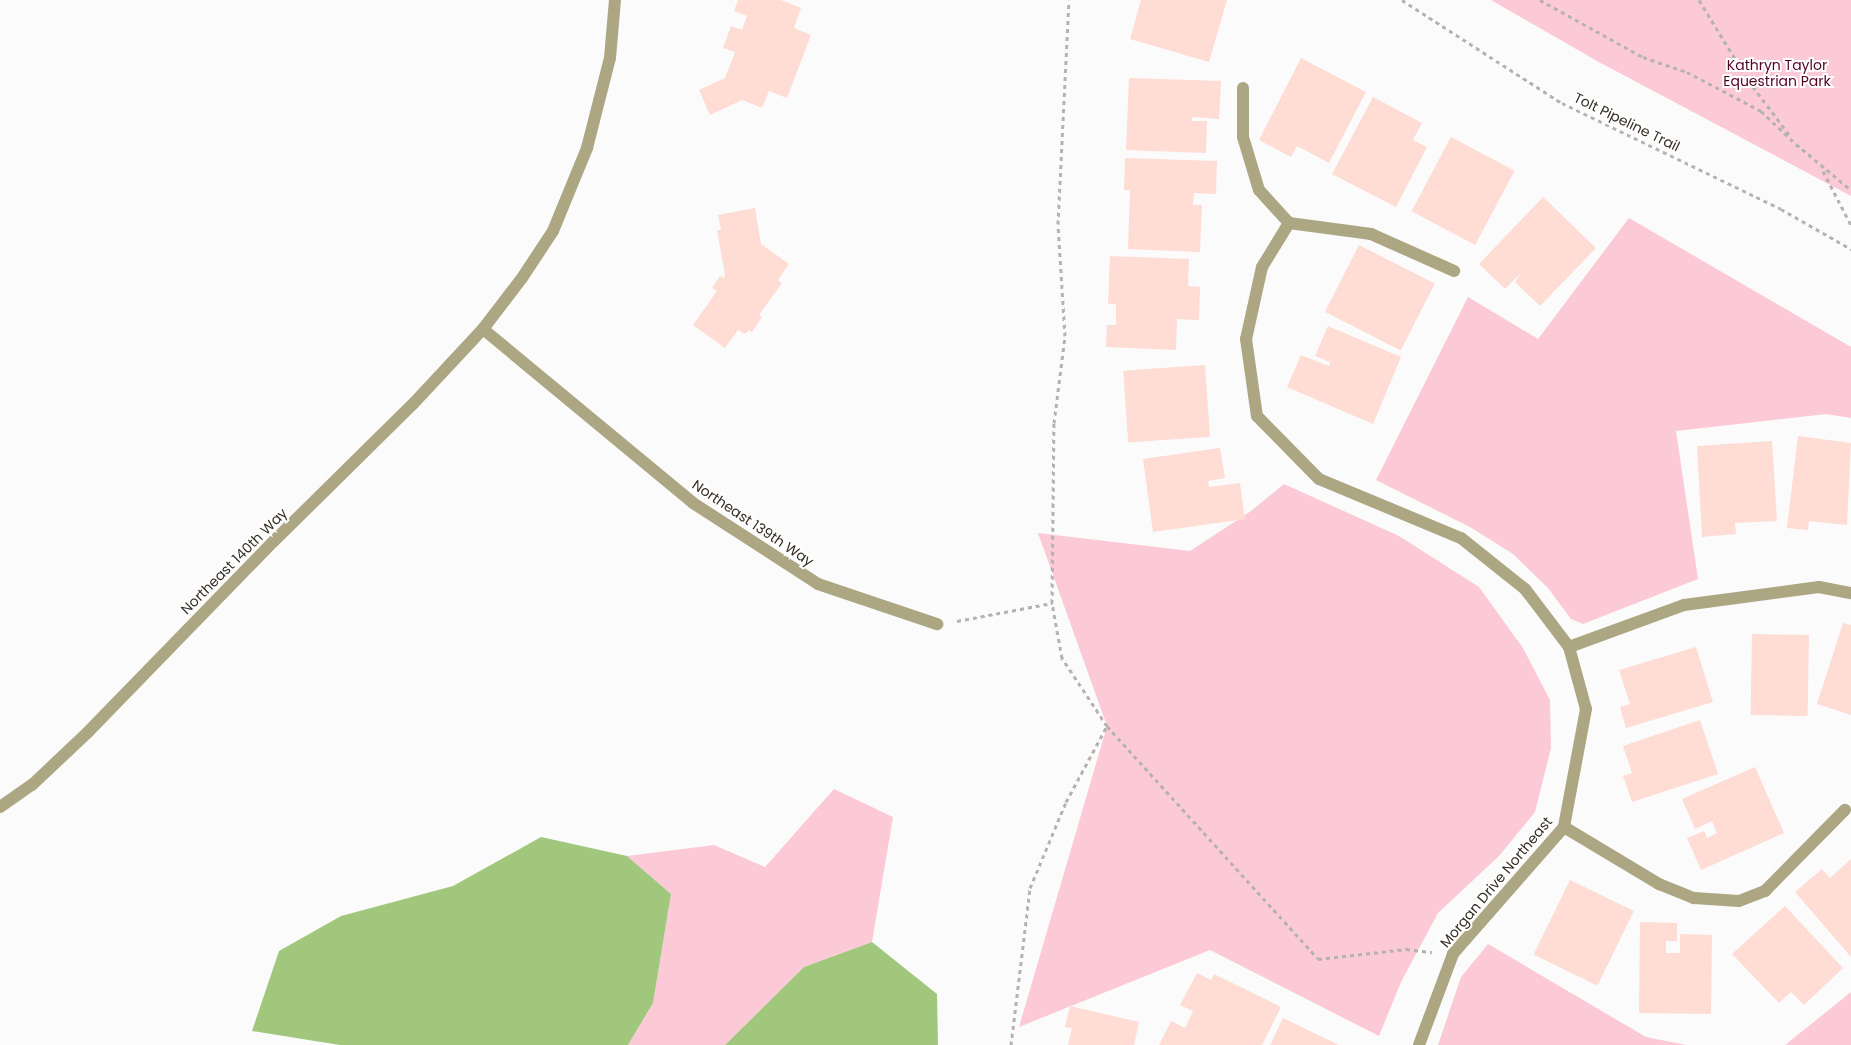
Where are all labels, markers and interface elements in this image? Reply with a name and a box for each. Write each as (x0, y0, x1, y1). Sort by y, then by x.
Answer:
park label: Kathryn Taylor Equestrian Park (1723, 57, 1831, 90)
street label: Tolt Pipeline Trail (1571, 89, 1683, 155)
street label: Northeast 139th Way (689, 476, 817, 570)
street label: Northeast 140th Way (177, 504, 291, 618)
street label: Morgan Drive Northeast (1436, 813, 1556, 951)

